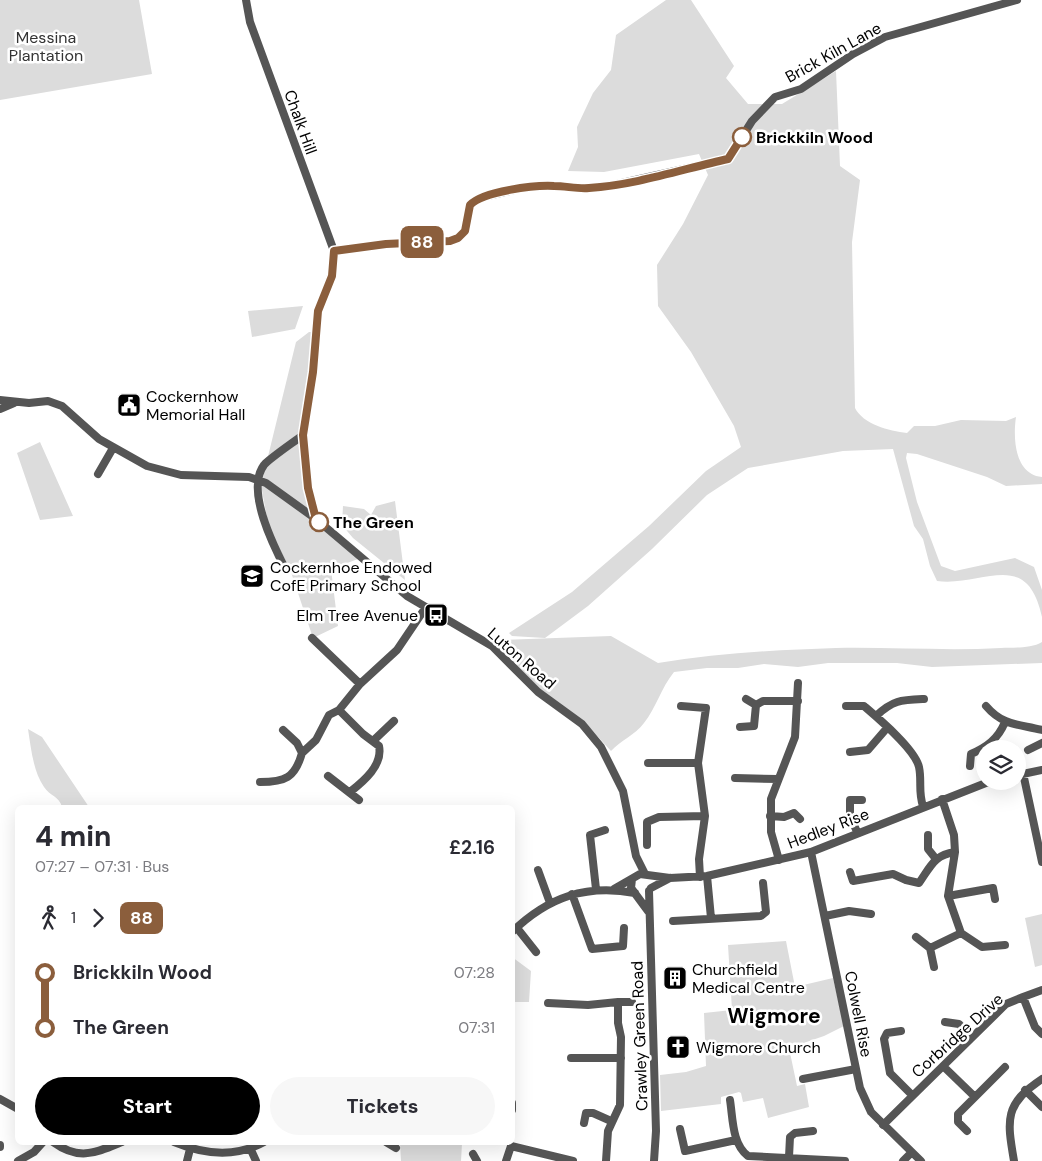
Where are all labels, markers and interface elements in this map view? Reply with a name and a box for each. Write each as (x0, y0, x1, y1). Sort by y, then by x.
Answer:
street label: Brick Kiln Lane (782, 17, 885, 87)
park label: Messina Plantation (9, 27, 83, 66)
street label: Chalk Hill (279, 87, 322, 157)
marker: Brickkiln Wood (732, 127, 752, 147)
place label: Brickkiln Wood (756, 127, 873, 148)
line badge: 88 (400, 226, 444, 258)
text: 88 (411, 230, 433, 254)
place label: Cockernhow Memorial Hall (146, 386, 245, 425)
public building icon: Cockernhow Memorial Hall (116, 392, 142, 418)
marker: The Green (309, 512, 329, 532)
place label: The Green (333, 512, 414, 533)
place label: Cockernhoe Endowed CofE Primary School (270, 557, 432, 596)
school or university icon: Cockernhoe Endowed CofE Primary School (239, 563, 265, 589)
bus stop icon: Elm Tree Avenue (423, 602, 449, 628)
place label: Elm Tree Avenue (296, 605, 418, 626)
street label: Luton Road (483, 623, 560, 694)
map controls (976, 740, 1026, 790)
button: layers (976, 740, 1026, 790)
street label: Hedley Rise (784, 803, 872, 854)
text: 4 min (35, 818, 111, 855)
text: £2.16 (449, 835, 495, 860)
text: 07:27 – 07:31 · Bus (35, 856, 169, 877)
icon: walk (35, 904, 63, 932)
icon: forward (84, 904, 112, 932)
text: 88 (130, 906, 153, 930)
text: 1 (71, 907, 76, 928)
place label: Churchfield Medical Centre (692, 959, 805, 998)
text: Brickkiln Wood (73, 960, 212, 985)
street label: Crawley Green Road (626, 961, 653, 1111)
text: 07:28 (454, 962, 495, 983)
building icon: Churchfield Medical Centre (662, 965, 688, 991)
street label: Colwell Rise (840, 969, 877, 1059)
street label: Corbridge Drive (907, 989, 1008, 1082)
district label: Wigmore (727, 1002, 821, 1030)
text: The Green (73, 1015, 169, 1040)
text: 07:31 (458, 1017, 495, 1038)
church icon: Wigmore Church (665, 1034, 691, 1060)
place label: Wigmore Church (696, 1037, 821, 1058)
button: Start (35, 1077, 260, 1135)
button: Tickets (270, 1077, 495, 1135)

